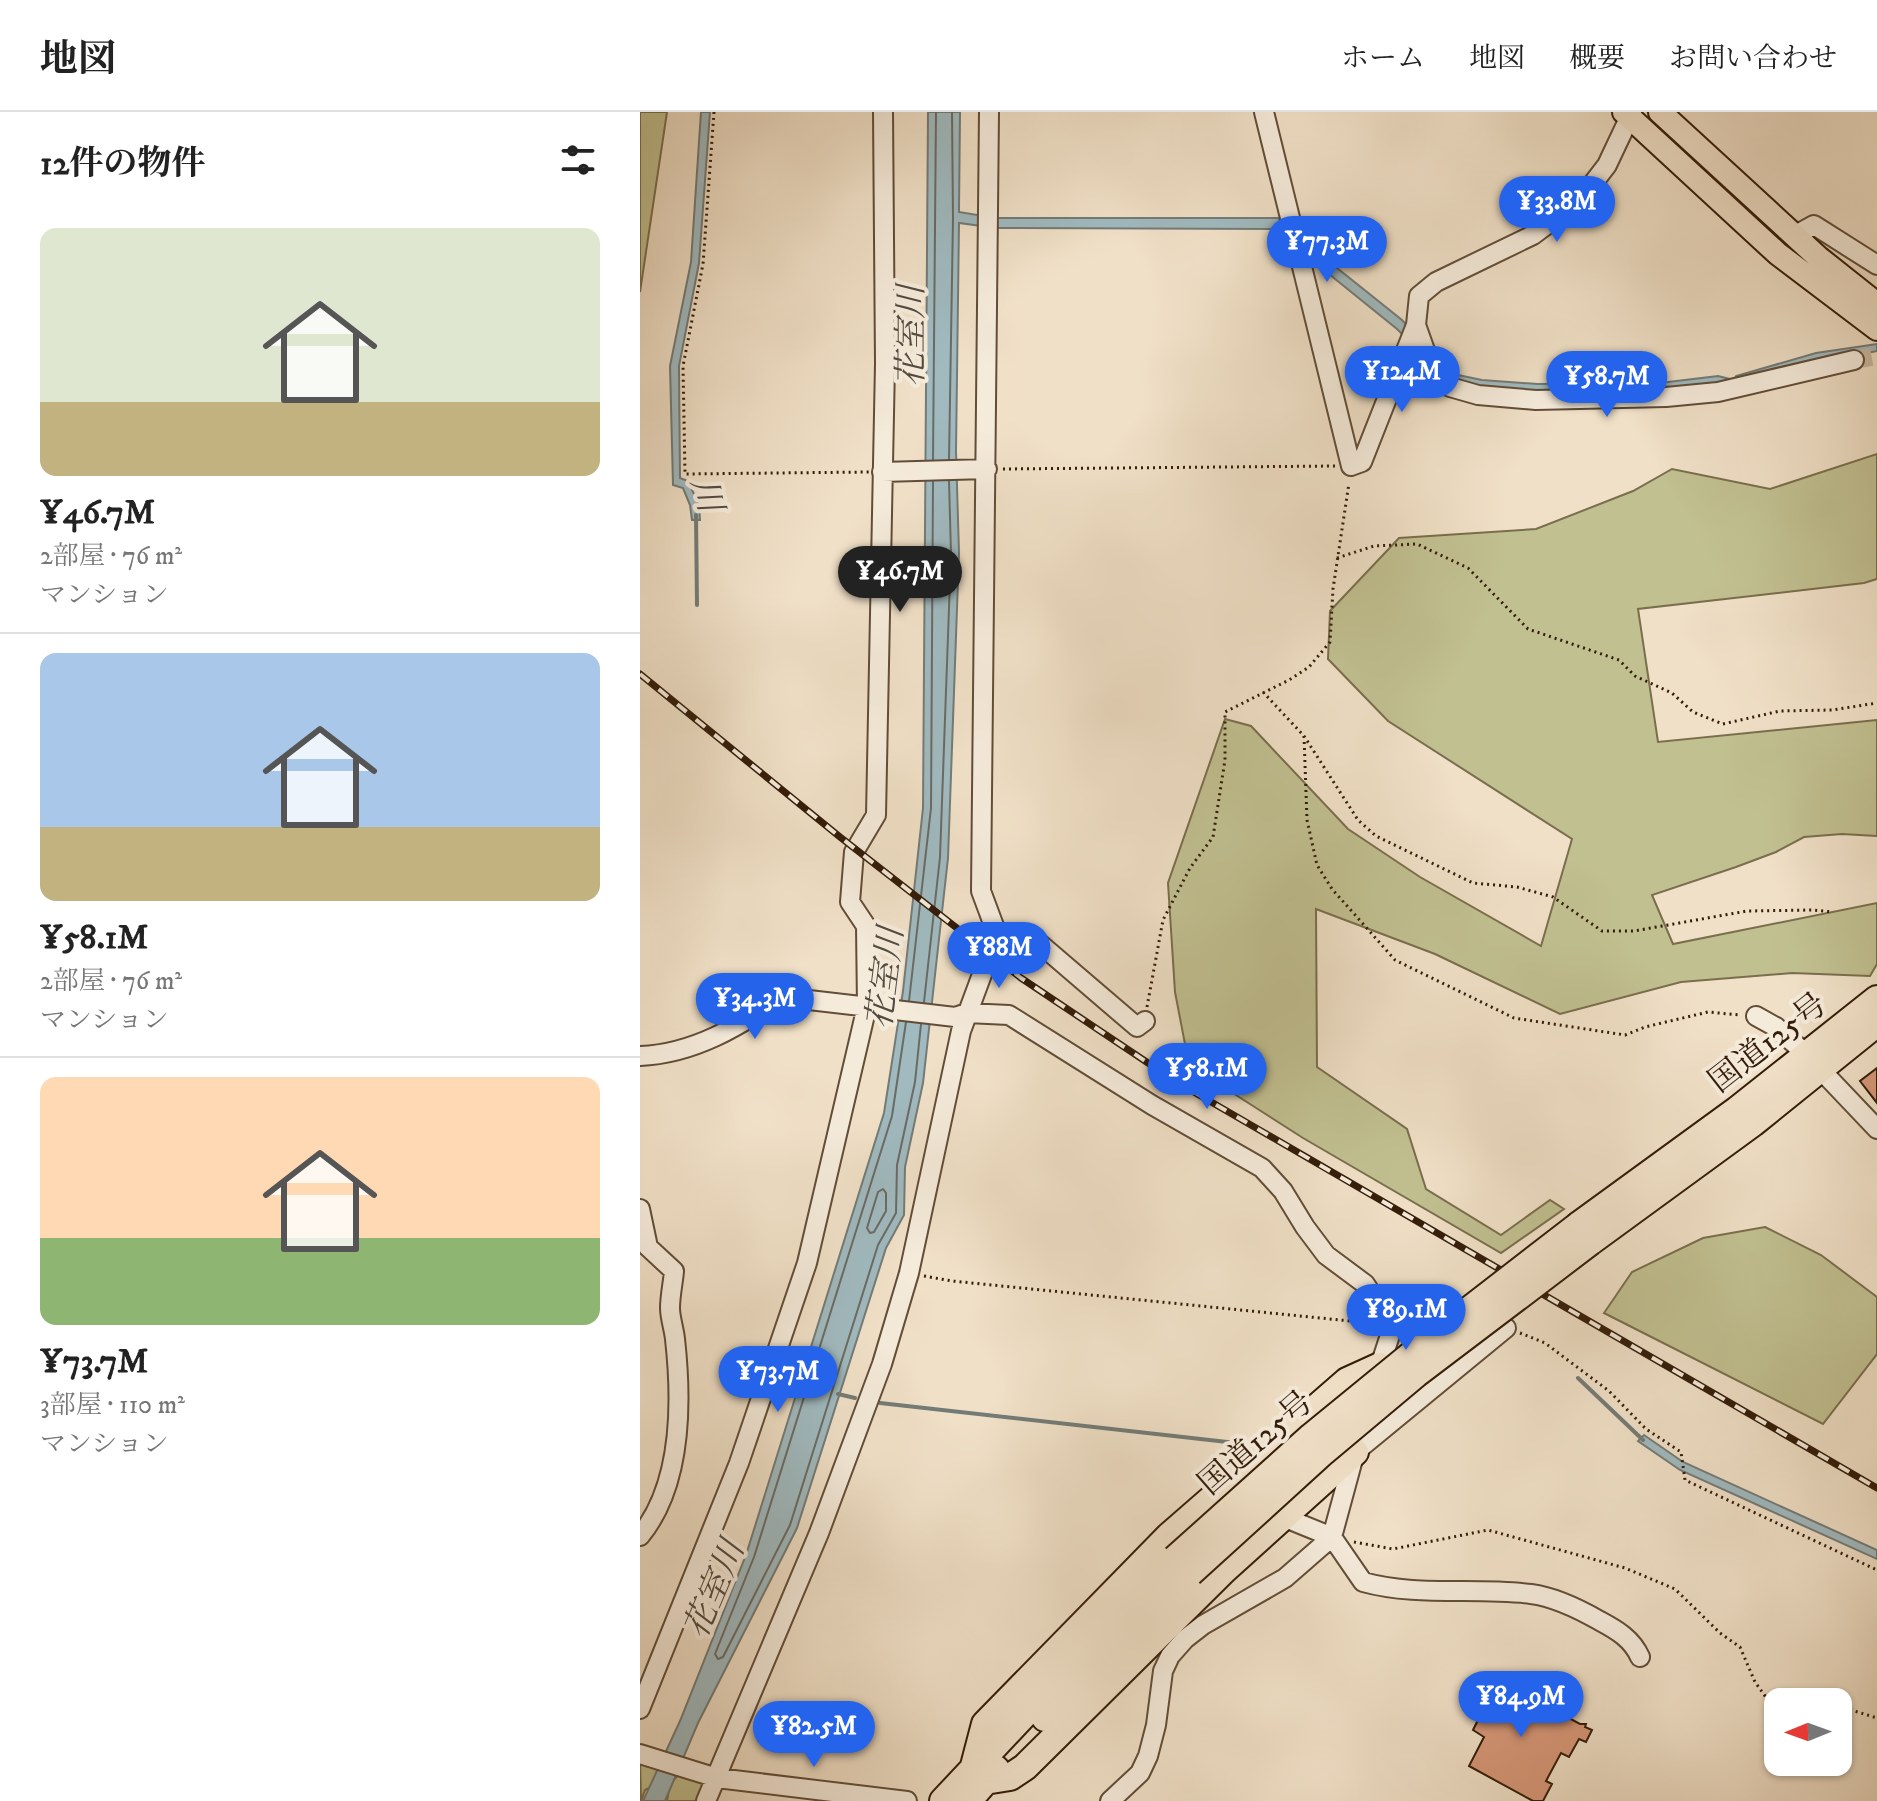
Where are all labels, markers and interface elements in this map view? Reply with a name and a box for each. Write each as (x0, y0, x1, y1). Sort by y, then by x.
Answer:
text: 地図 (40, 36, 116, 84)
text: ホーム (1341, 41, 1425, 76)
text: 地図 (1469, 41, 1525, 76)
text: 概要 (1569, 41, 1625, 76)
text: お問い合わせ (1669, 41, 1837, 76)
icon: filters (556, 138, 600, 182)
text: 12件の物件 (40, 143, 205, 185)
pin: ¥33.8M (1492, 176, 1622, 244)
text: ¥33.8M (1517, 185, 1597, 218)
pin: ¥77.3M (1262, 216, 1392, 284)
text: ¥77.3M (1285, 225, 1369, 258)
icon: home (248, 280, 392, 424)
water label: 花室川 (891, 281, 933, 387)
pin: ¥124M (1346, 346, 1458, 414)
pin: ¥58.7M (1542, 351, 1672, 419)
text: ¥124M (1363, 355, 1441, 388)
text: ¥58.7M (1564, 360, 1650, 393)
water label: 川 (681, 472, 732, 521)
text: ¥46.7M (40, 492, 155, 534)
text: 2部屋 · 76 m² (40, 540, 182, 573)
pin: ¥46.7M (835, 546, 965, 614)
text: ¥46.7M (856, 555, 944, 588)
text: マンション (40, 579, 169, 612)
icon: home (248, 705, 392, 849)
text: ¥58.1M (40, 917, 148, 959)
water label: 花室川 (859, 921, 914, 1031)
pin: ¥88M (952, 922, 1046, 990)
text: ¥88M (965, 931, 1033, 964)
text: 2部屋 · 76 m² (40, 965, 182, 998)
pin: ¥34.3M (690, 973, 820, 1041)
text: ¥34.3M (714, 982, 796, 1015)
street label: 国道125号 (1701, 985, 1835, 1102)
text: マンション (40, 1004, 169, 1037)
pin: ¥58.1M (1142, 1043, 1272, 1111)
text: ¥58.1M (1166, 1052, 1248, 1085)
icon: home (248, 1129, 392, 1273)
pin: ¥89.1M (1341, 1284, 1471, 1352)
text: ¥89.1M (1365, 1293, 1447, 1326)
text: ¥73.7M (40, 1341, 148, 1383)
pin: ¥73.7M (713, 1346, 843, 1414)
text: ¥73.7M (737, 1355, 819, 1388)
street label: 国道125号 (1191, 1383, 1322, 1504)
text: 3部屋 · 110 m² (40, 1389, 185, 1422)
text: マンション (40, 1428, 169, 1461)
water label: 花室川 (676, 1531, 756, 1645)
pin: ¥84.9M (1456, 1671, 1586, 1739)
text: ¥84.9M (1477, 1680, 1565, 1713)
north arrow (1764, 1688, 1852, 1776)
map controls (1764, 1688, 1852, 1776)
pin: ¥82.5M (749, 1701, 879, 1769)
text: ¥82.5M (771, 1710, 857, 1743)

